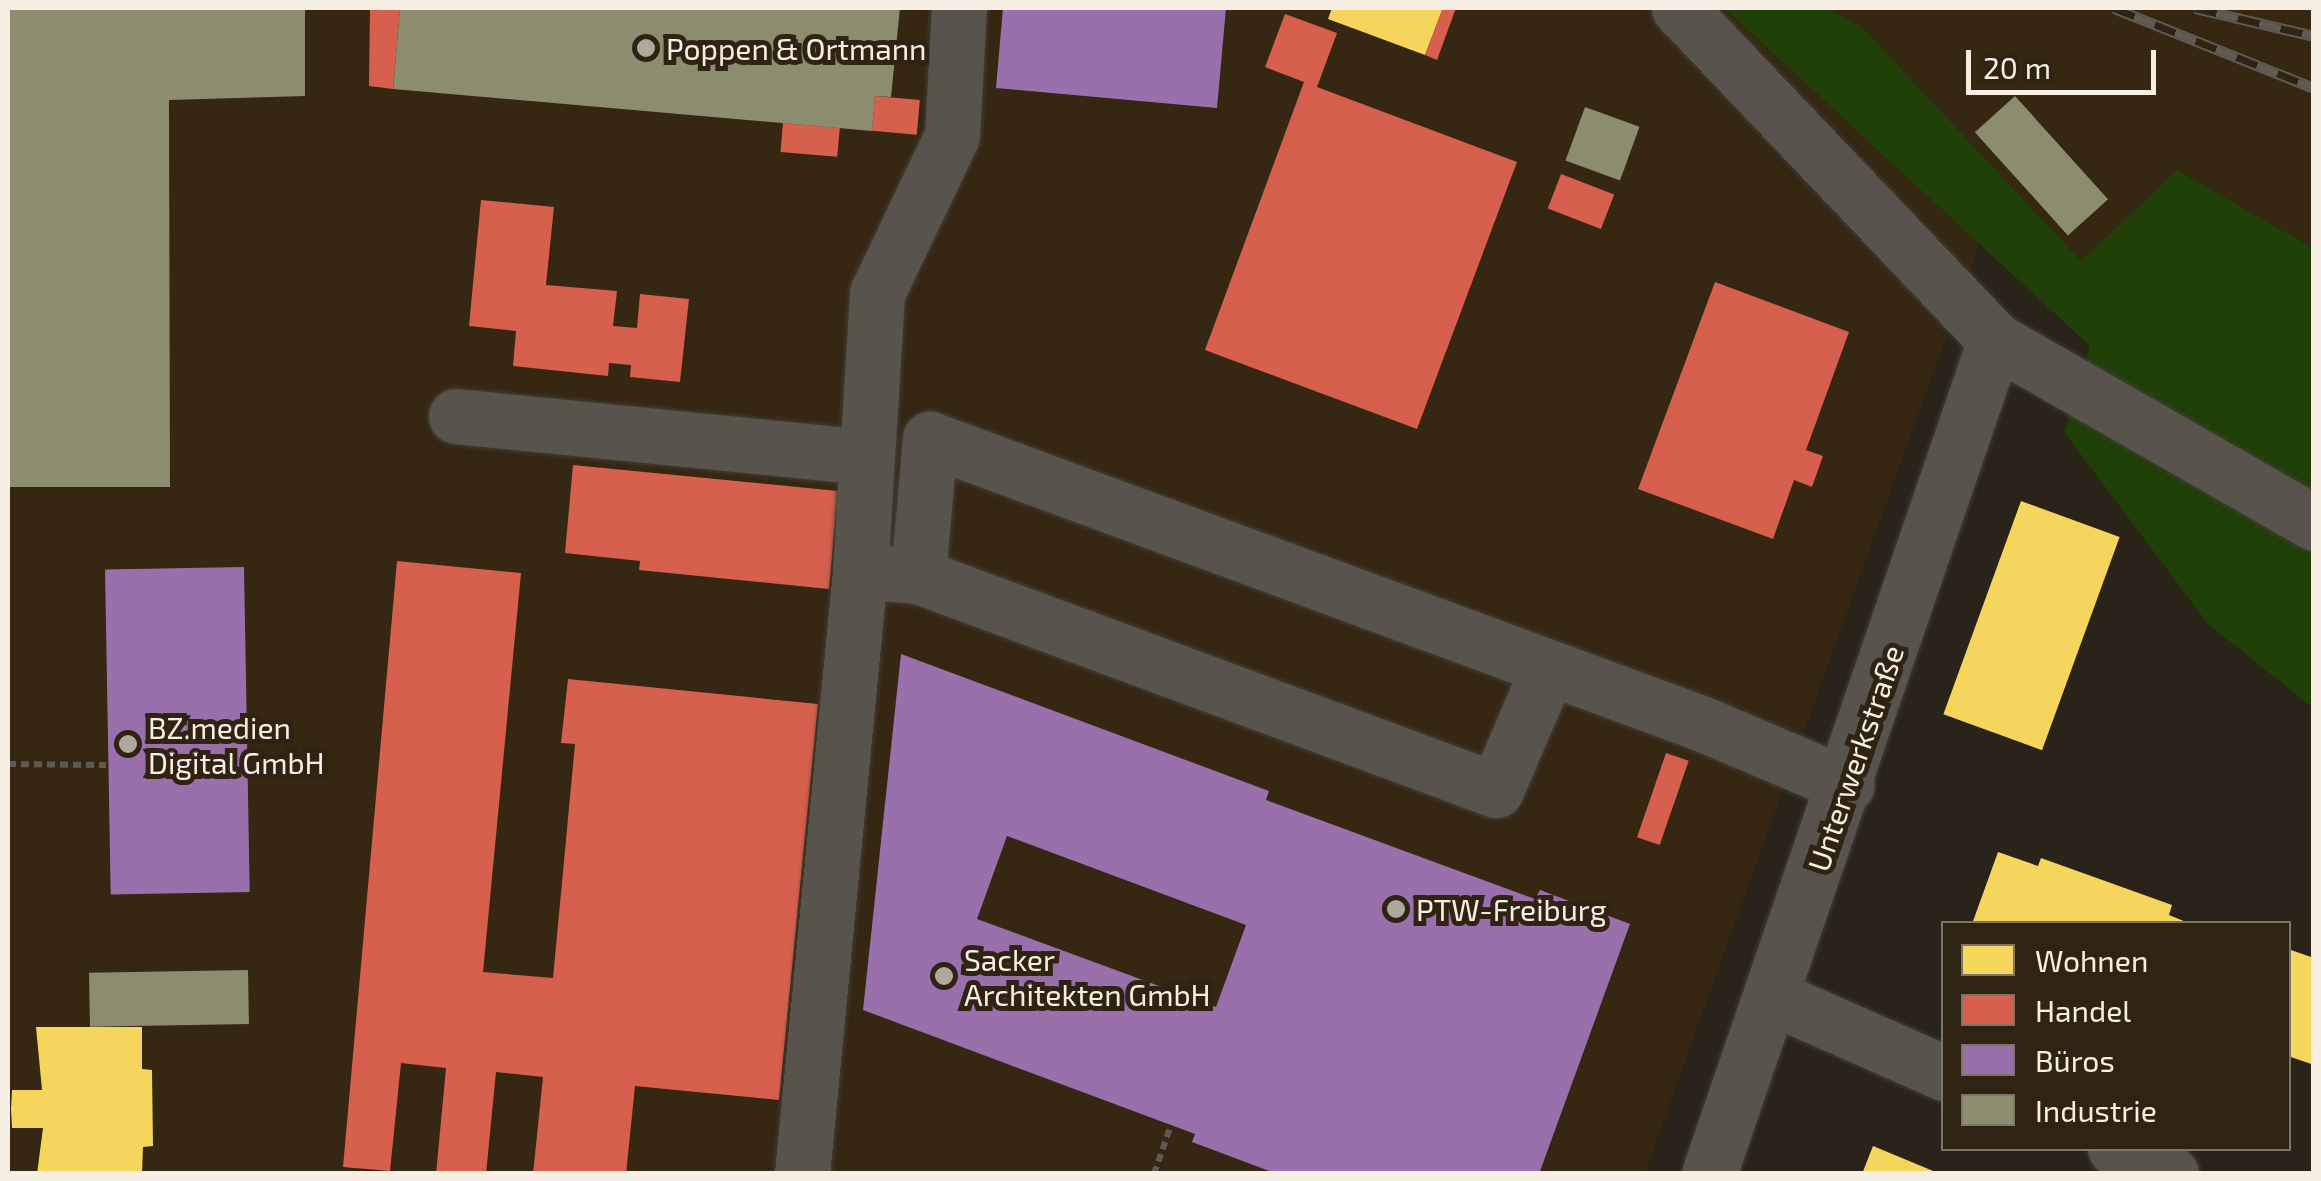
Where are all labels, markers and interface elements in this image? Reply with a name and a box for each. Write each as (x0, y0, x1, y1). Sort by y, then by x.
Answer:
place label: Poppen & Ortmann (666, 30, 927, 66)
scale bar (1971, 30, 2161, 92)
marker: Poppen & Ortmann (635, 37, 657, 59)
text: 20 m (1983, 49, 2051, 85)
street label: Unterwerkstraße (1799, 640, 1911, 876)
place label: BZ.medien Digital GmbH (148, 709, 325, 780)
marker: BZ.medien Digital GmbH (117, 733, 139, 755)
place label: PTW-Freiburg (1416, 891, 1606, 927)
marker: PTW-Freiburg (1385, 898, 1407, 920)
legend (1941, 921, 2291, 1151)
place label: Sacker Architekten GmbH (964, 941, 1211, 1012)
text: Wohnen (2035, 942, 2148, 978)
marker: Sacker Architekten GmbH (933, 965, 955, 987)
text: Handel (2035, 992, 2131, 1028)
text: Büros (2035, 1042, 2115, 1078)
text: Industrie (2035, 1092, 2157, 1128)

